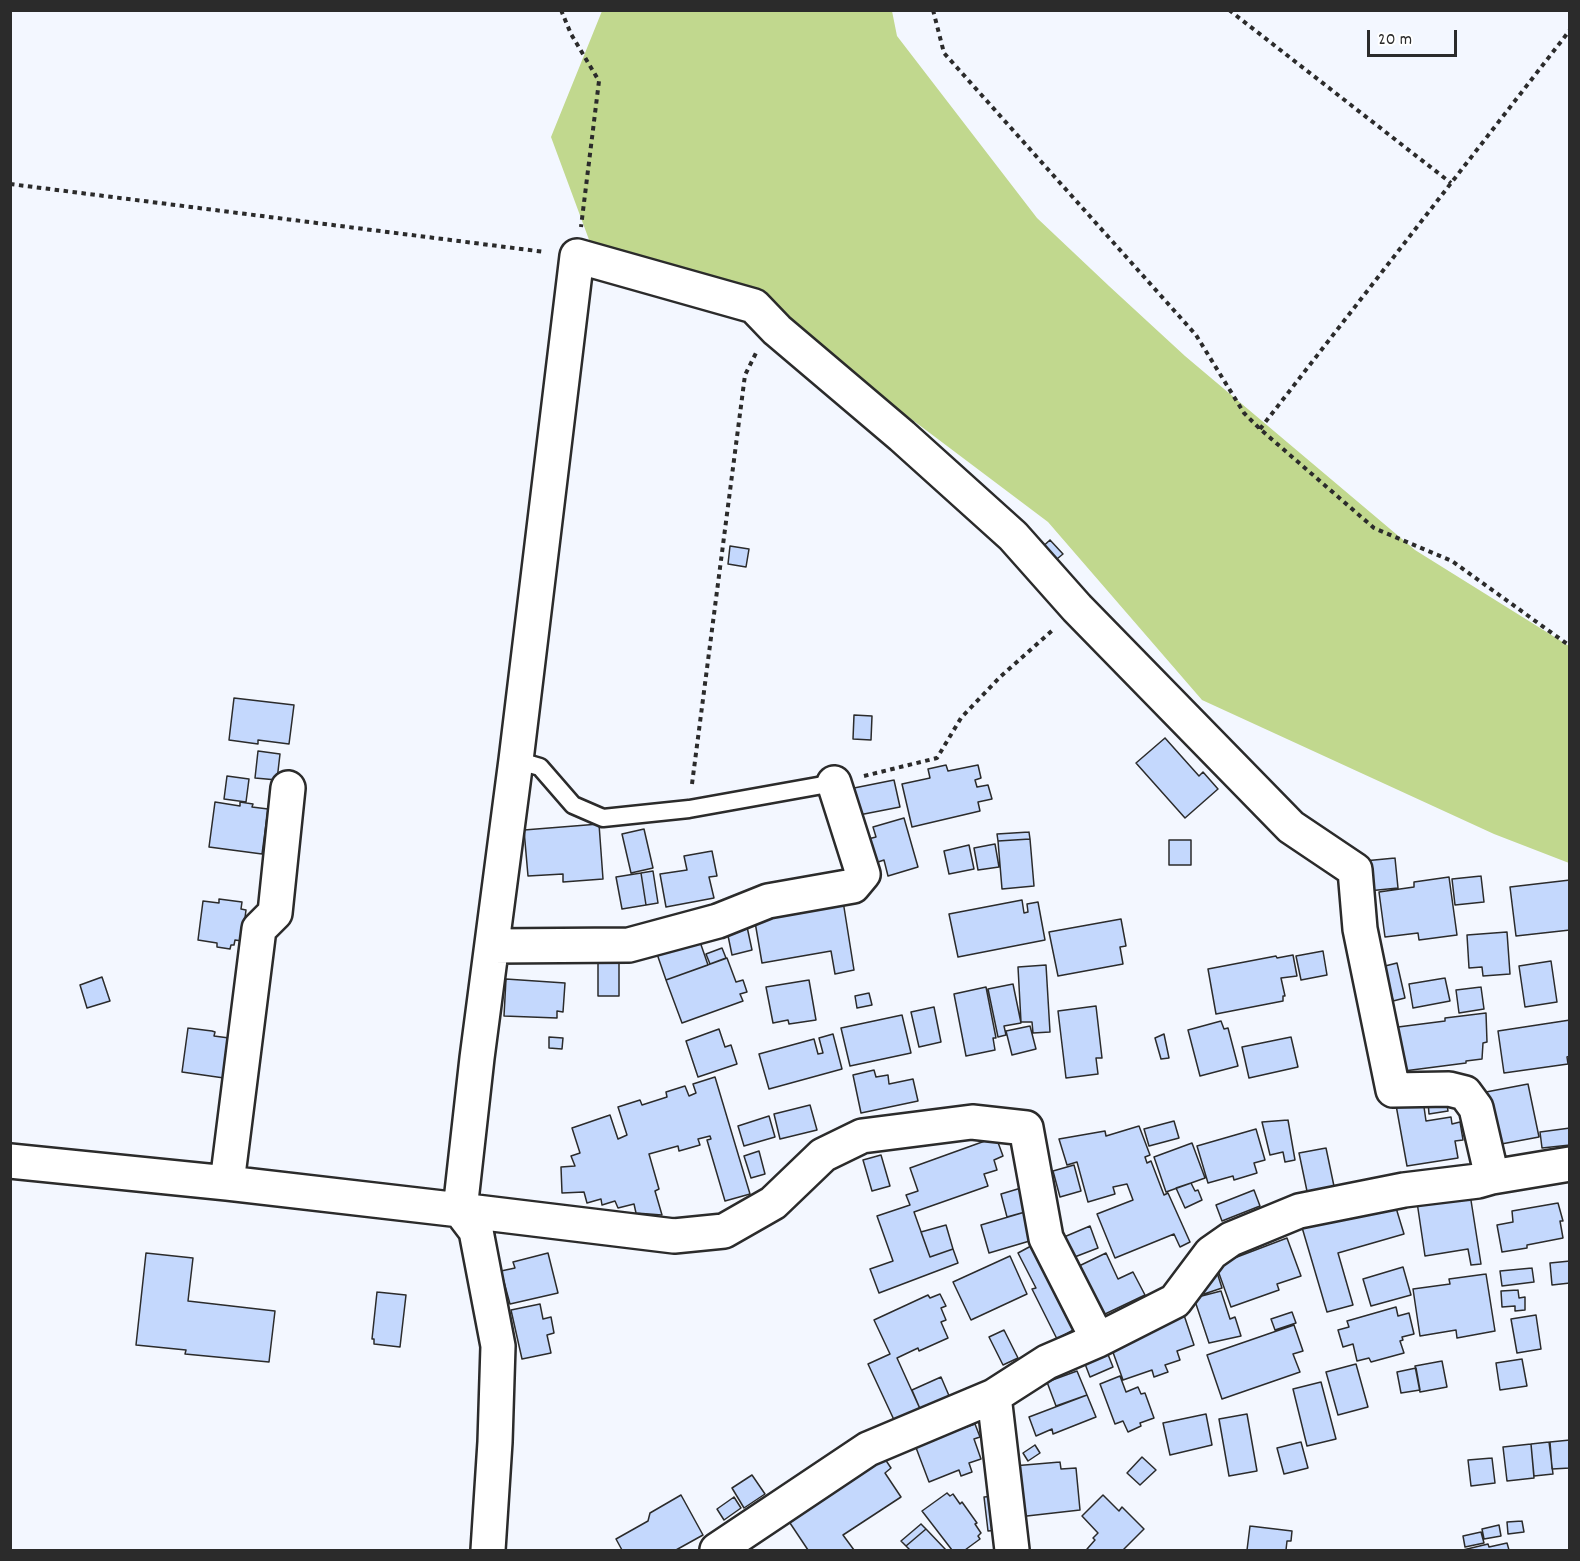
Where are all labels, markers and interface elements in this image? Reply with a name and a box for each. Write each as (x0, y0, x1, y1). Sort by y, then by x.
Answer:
scale bar (1370, 18, 1460, 56)
text: 20 m (1378, 28, 1412, 53)

